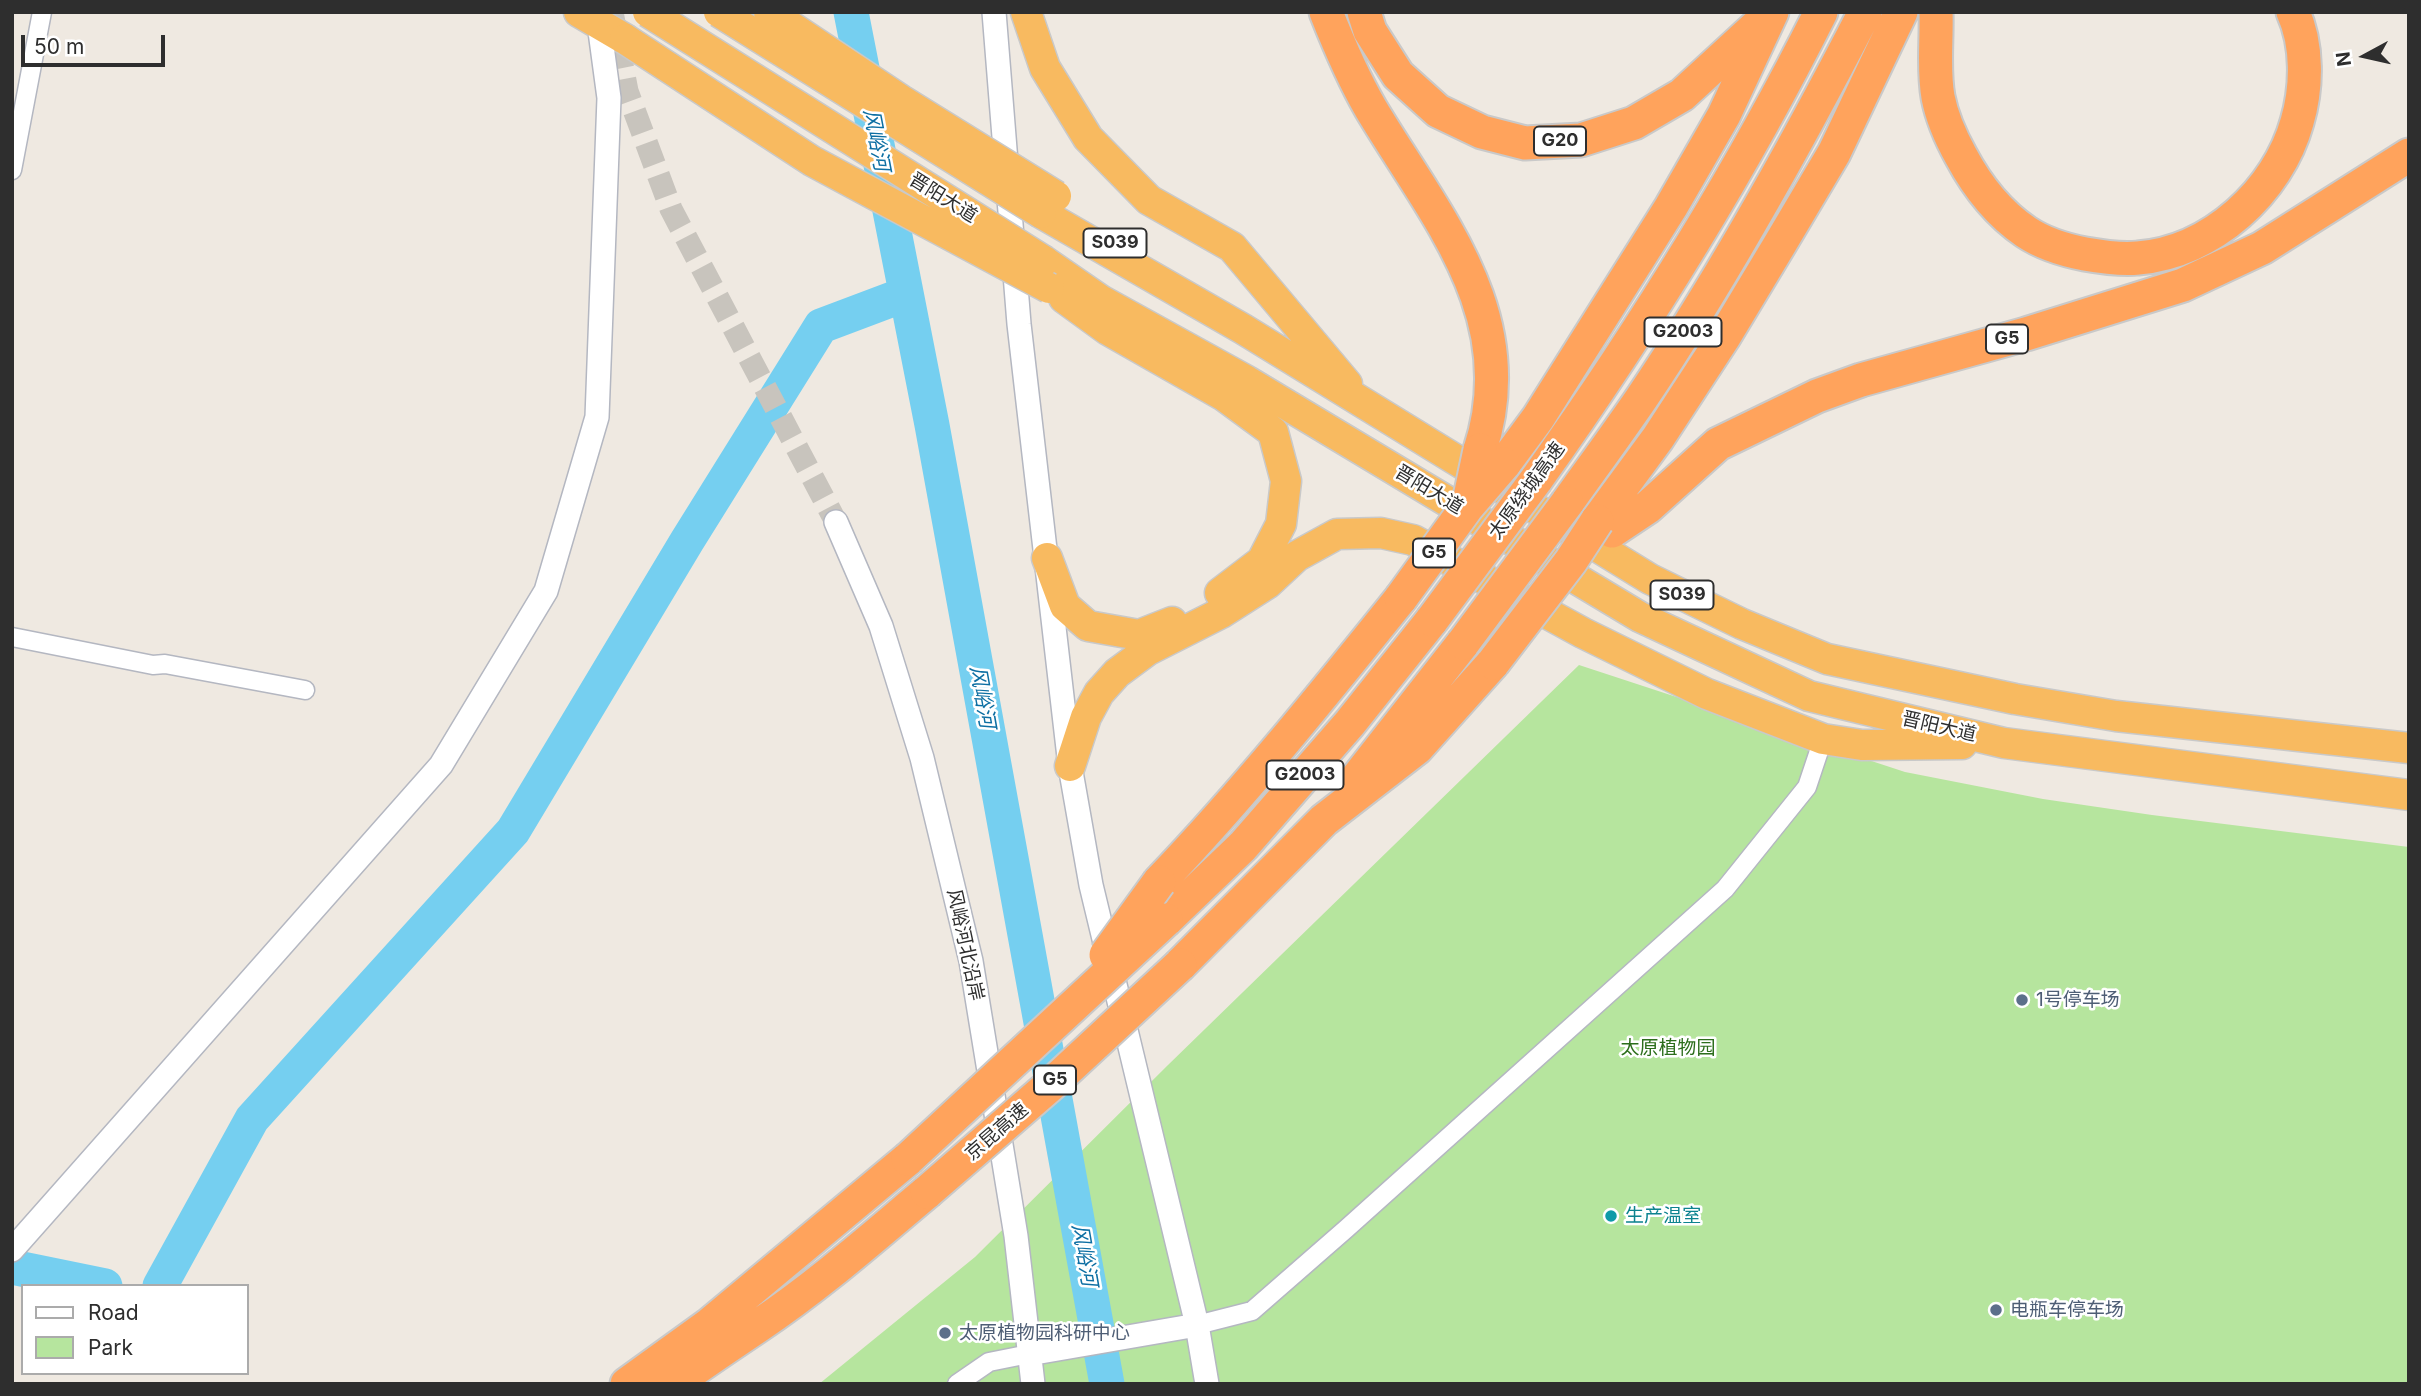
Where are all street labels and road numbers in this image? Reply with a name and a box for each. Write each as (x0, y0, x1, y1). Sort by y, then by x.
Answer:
road number: G20 (1534, 126, 1586, 156)
street label: 晋阳大道 (905, 168, 981, 228)
road number: S039 (1084, 229, 1146, 258)
road number: G2003 (1644, 318, 1722, 346)
road number: G5 (1986, 324, 2028, 354)
street label: 太原绕城高速 (1484, 438, 1570, 544)
street label: 晋阳大道 (1391, 461, 1467, 519)
road number: G5 (1413, 538, 1455, 568)
road number: S039 (1650, 580, 1714, 610)
street label: 晋阳大道 (1899, 707, 1979, 747)
road number: G2003 (1266, 760, 1344, 790)
street label: 风峪河北沿岸 (942, 887, 988, 1003)
road number: G5 (1034, 1065, 1076, 1094)
street label: 京昆高速 (961, 1098, 1033, 1166)

